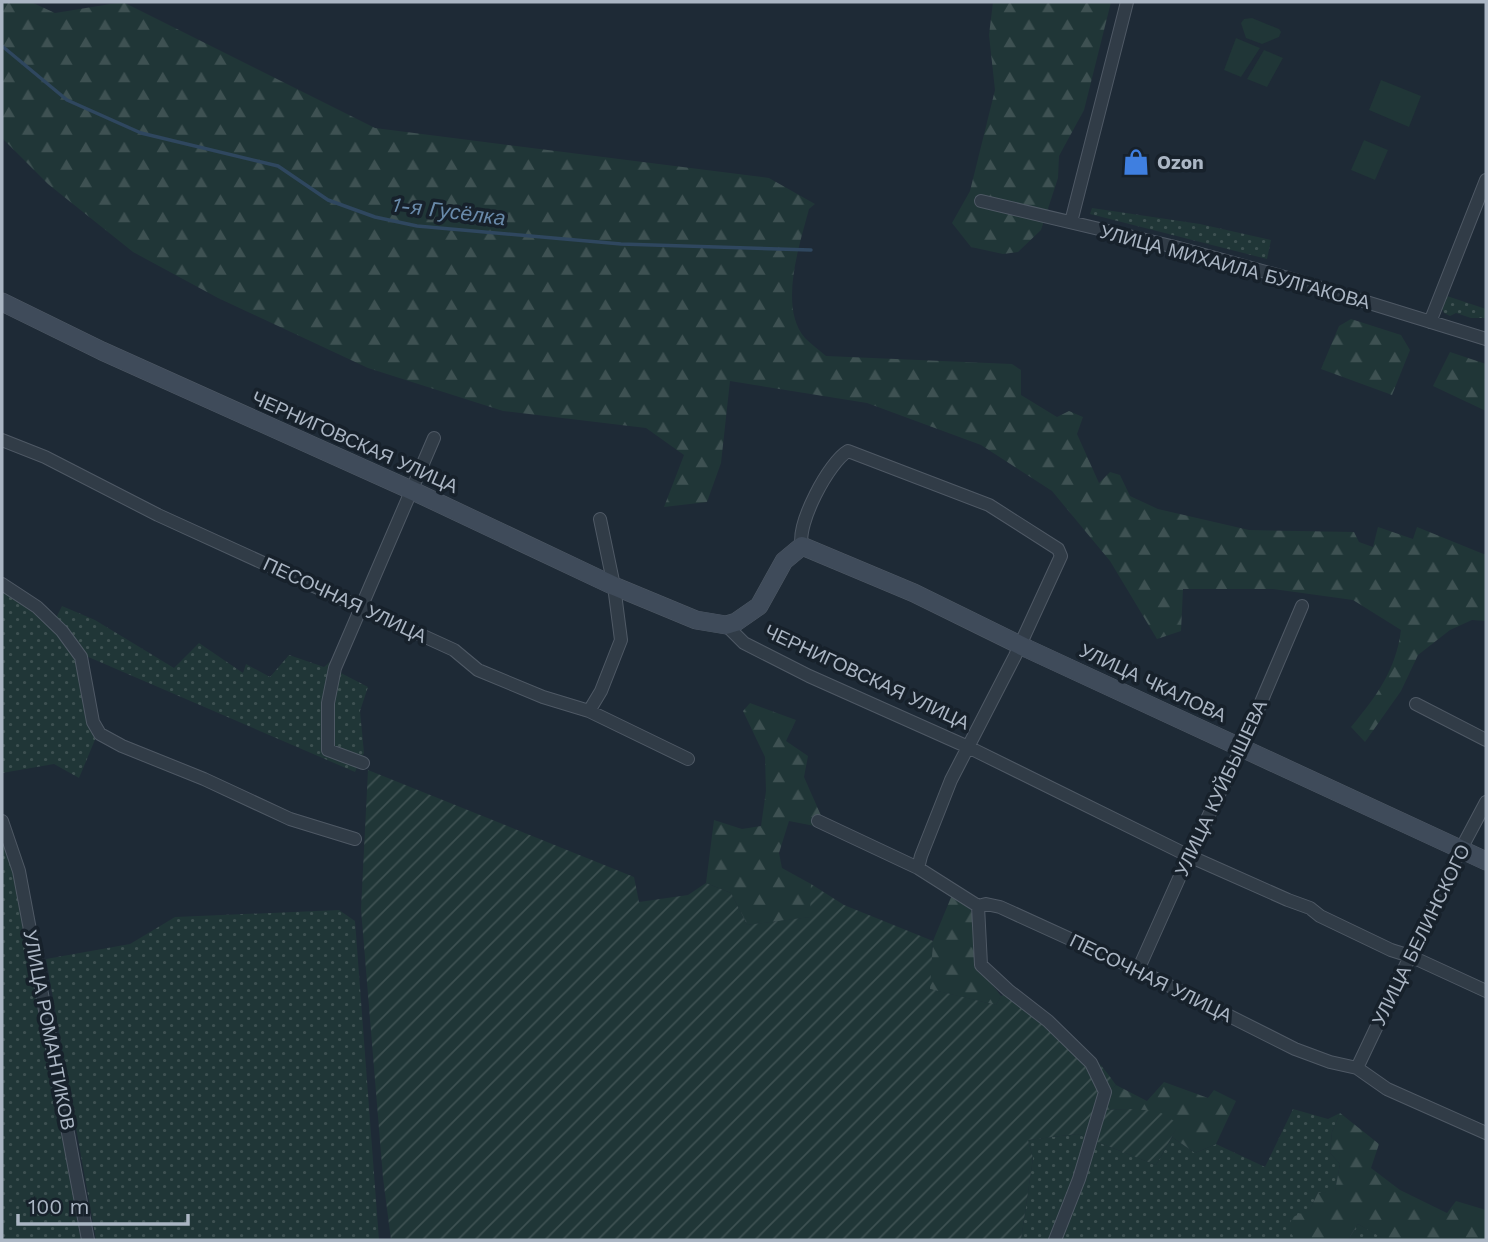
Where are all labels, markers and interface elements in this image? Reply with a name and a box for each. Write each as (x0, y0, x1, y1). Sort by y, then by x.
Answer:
shop icon: Ozon (1121, 147, 1151, 177)
place label: Ozon (1157, 151, 1204, 174)
water label: 1-я Гусёлка (391, 192, 507, 230)
street label: УЛИЦА МИХАИЛА БУЛГАКОВА (1097, 220, 1373, 314)
street label: ЧЕРНИГОВСКАЯ УЛИЦА (248, 386, 462, 498)
street label: ПЕСОЧНАЯ УЛИЦА (260, 552, 431, 648)
street label: ЧЕРНИГОВСКАЯ УЛИЦА (761, 619, 973, 735)
street label: УЛИЦА ЧКАЛОВА (1076, 639, 1230, 727)
street label: УЛИЦА КУЙБЫШЕВА (1170, 696, 1272, 880)
street label: УЛИЦА БЕЛИНСКОГО (1367, 840, 1475, 1030)
street label: УЛИЦА РОМАНТИКОВ (18, 928, 80, 1132)
street label: ПЕСОЧНАЯ УЛИЦА (1066, 929, 1236, 1027)
scale bar (18, 1182, 187, 1226)
text: 100 m (28, 1194, 90, 1219)

